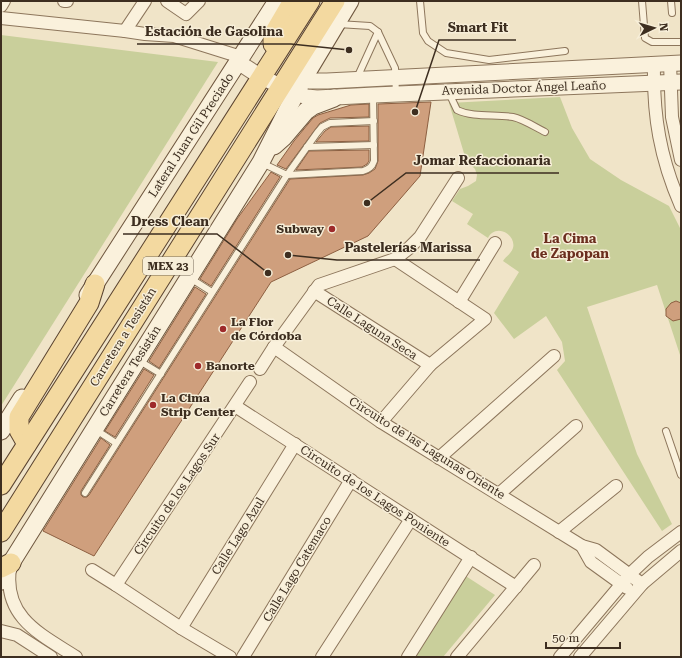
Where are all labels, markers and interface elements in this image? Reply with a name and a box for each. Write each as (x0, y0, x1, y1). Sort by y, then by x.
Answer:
north arrow (634, 8, 674, 48)
callout: Smart Fit (439, 15, 516, 40)
callout: Estación de Gasolina (137, 19, 291, 44)
text: Smart Fit (448, 20, 509, 35)
text: N (657, 22, 670, 32)
text: Estación de Gasolina (145, 24, 283, 39)
street label: Lateral Juan Gil Preciado (146, 70, 236, 200)
street label: Avenida Doctor Ángel Leaño (441, 78, 607, 98)
callout: Jomar Refaccionaria (406, 148, 559, 173)
text: Jomar Refaccionaria (413, 153, 551, 168)
callout: Dress Clean (123, 209, 217, 234)
text: Dress Clean (131, 214, 209, 229)
place label: Subway (277, 222, 325, 236)
marker: Subway (327, 224, 337, 234)
district label: La Cima de Zapopan (531, 231, 609, 261)
callout: Pastelerías Marissa (337, 235, 480, 260)
text: Pastelerías Marissa (344, 240, 472, 255)
road number: MEX 23 (143, 257, 193, 275)
street label: Carretera a Tesistán (87, 285, 159, 389)
street label: Calle Laguna Seca (324, 293, 420, 363)
place label: La Flor de Córdoba (231, 315, 302, 343)
street label: Carretera Tesistán (96, 323, 164, 419)
marker: La Flor de Córdoba (218, 324, 228, 334)
place label: Banorte (206, 359, 255, 373)
marker: Banorte (193, 361, 203, 371)
place label: La Cima Strip Center (161, 391, 235, 419)
street label: Circuito de las Lagunas Oriente (346, 394, 508, 502)
marker: La Cima Strip Center (148, 400, 158, 410)
street label: Circuito de los Lagos Sur (131, 430, 223, 558)
street label: Circuito de los Lagos Poniente (298, 442, 453, 550)
street label: Calle Lago Azul (209, 495, 268, 577)
street label: Calle Lago Catemaco (260, 514, 334, 624)
scale bar (546, 624, 620, 650)
text: 50 m (552, 631, 579, 645)

